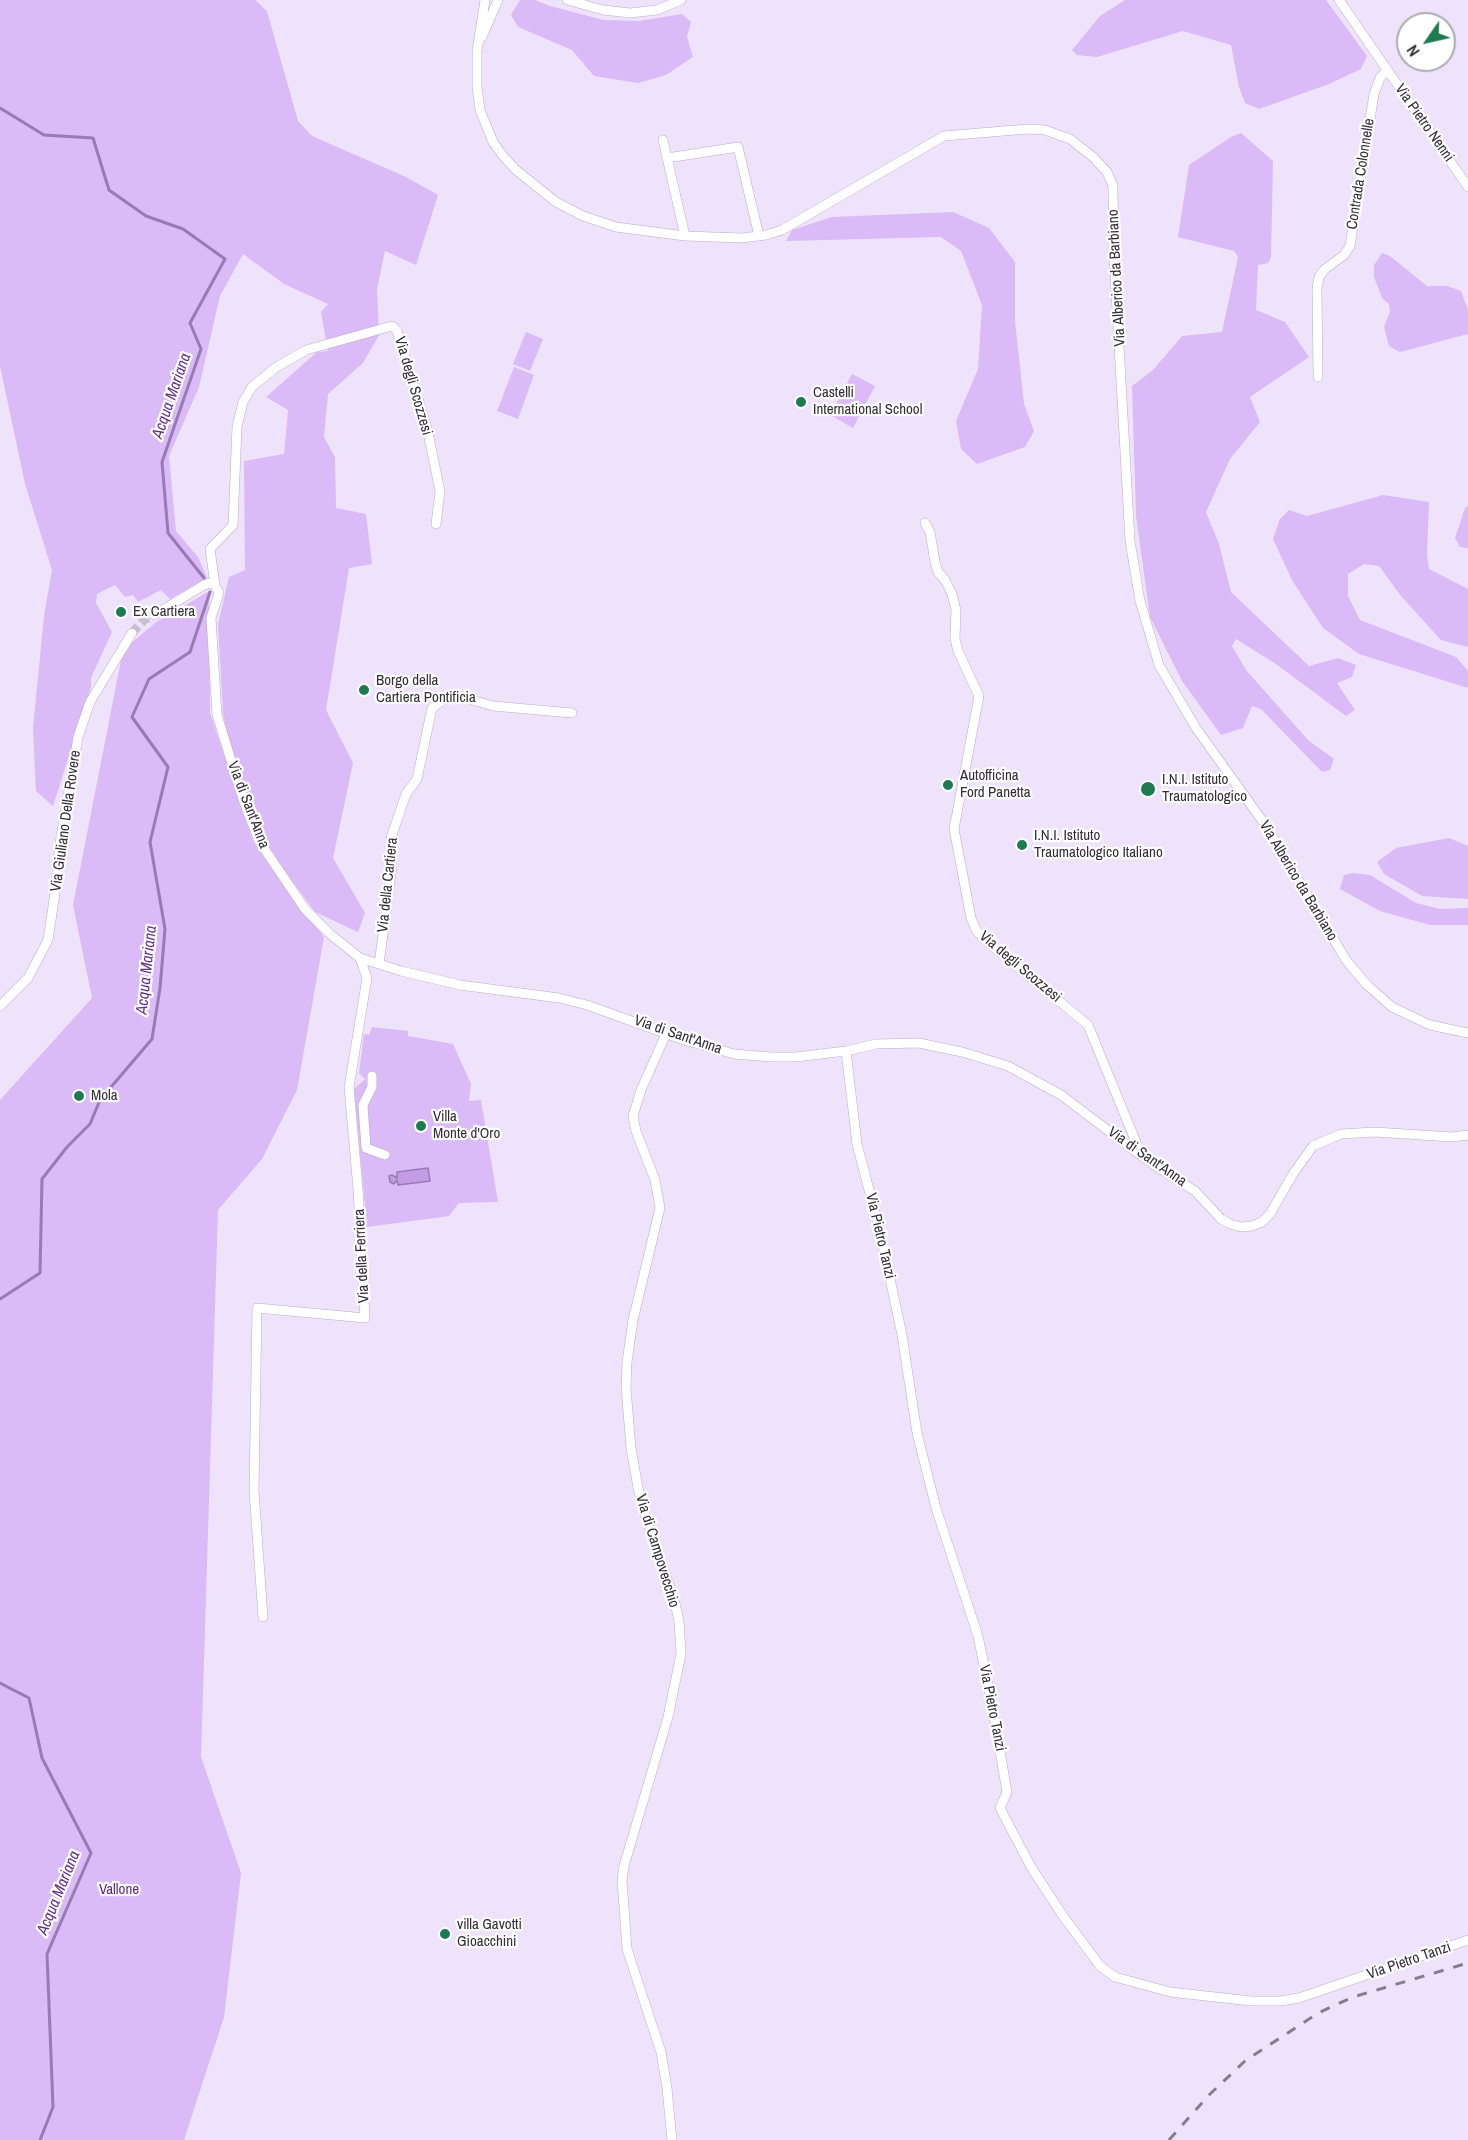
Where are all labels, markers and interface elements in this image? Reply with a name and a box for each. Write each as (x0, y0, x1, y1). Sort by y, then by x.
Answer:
north arrow (1396, 12, 1456, 72)
text: N (1401, 41, 1425, 61)
street label: Via Pietro Nenni (1391, 81, 1457, 165)
street label: Contrada Colonnelle (1343, 117, 1379, 231)
street label: Via Alberico da Barbiano (1104, 209, 1130, 347)
street label: Via degli Scozzesi (390, 335, 436, 437)
water label: Acqua Mariana (148, 351, 196, 441)
place label: Castelli International School (813, 384, 922, 419)
marker: Castelli International School (794, 395, 808, 409)
place label: Ex Cartiera (133, 603, 195, 621)
marker: Ex Cartiera (114, 605, 128, 619)
place label: Borgo della Cartiera Pontificia (376, 672, 476, 707)
marker: Borgo della Cartiera Pontificia (357, 683, 371, 697)
street label: Via Giuliano Della Rovere (47, 749, 85, 893)
street label: Via di Sant'Anna (223, 759, 273, 851)
place label: Autofficina Ford Panetta (960, 767, 1031, 802)
place label: I.N.I. Istituto Traumatologico (1162, 771, 1247, 806)
marker: Autofficina Ford Panetta (941, 778, 955, 792)
marker: I.N.I. Istituto Traumatologico (1139, 780, 1157, 798)
street label: Via Alberico da Barbiano (1255, 818, 1341, 944)
place label: I.N.I. Istituto Traumatologico Italiano (1034, 827, 1163, 862)
street label: Via della Cartiera (374, 837, 402, 933)
marker: I.N.I. Istituto Traumatologico Italiano (1015, 838, 1029, 852)
water label: Acqua Mariana (133, 925, 161, 1015)
street label: Via degli Scozzesi (975, 927, 1065, 1007)
street label: Via di Sant'Anna (632, 1012, 724, 1058)
place label: Mola (91, 1087, 118, 1105)
marker: Mola (72, 1089, 86, 1103)
place label: Villa Monte d'Oro (433, 1108, 500, 1143)
marker: Villa Monte d'Oro (414, 1119, 428, 1133)
street label: Via di Sant'Anna (1104, 1123, 1190, 1191)
street label: Via Pietro Tanzi (861, 1191, 899, 1281)
street label: Via della Ferriera (351, 1208, 373, 1304)
street label: Via di Campovecchio (631, 1492, 683, 1610)
street label: Via Pietro Tanzi (975, 1663, 1009, 1753)
water label: Acqua Mariana (33, 1848, 85, 1938)
park label: Vallone (99, 1881, 139, 1899)
place label: villa Gavotti Gioacchini (457, 1916, 522, 1951)
marker: villa Gavotti Gioacchini (438, 1927, 452, 1941)
street label: Via Pietro Tanzi (1365, 1938, 1453, 1984)

